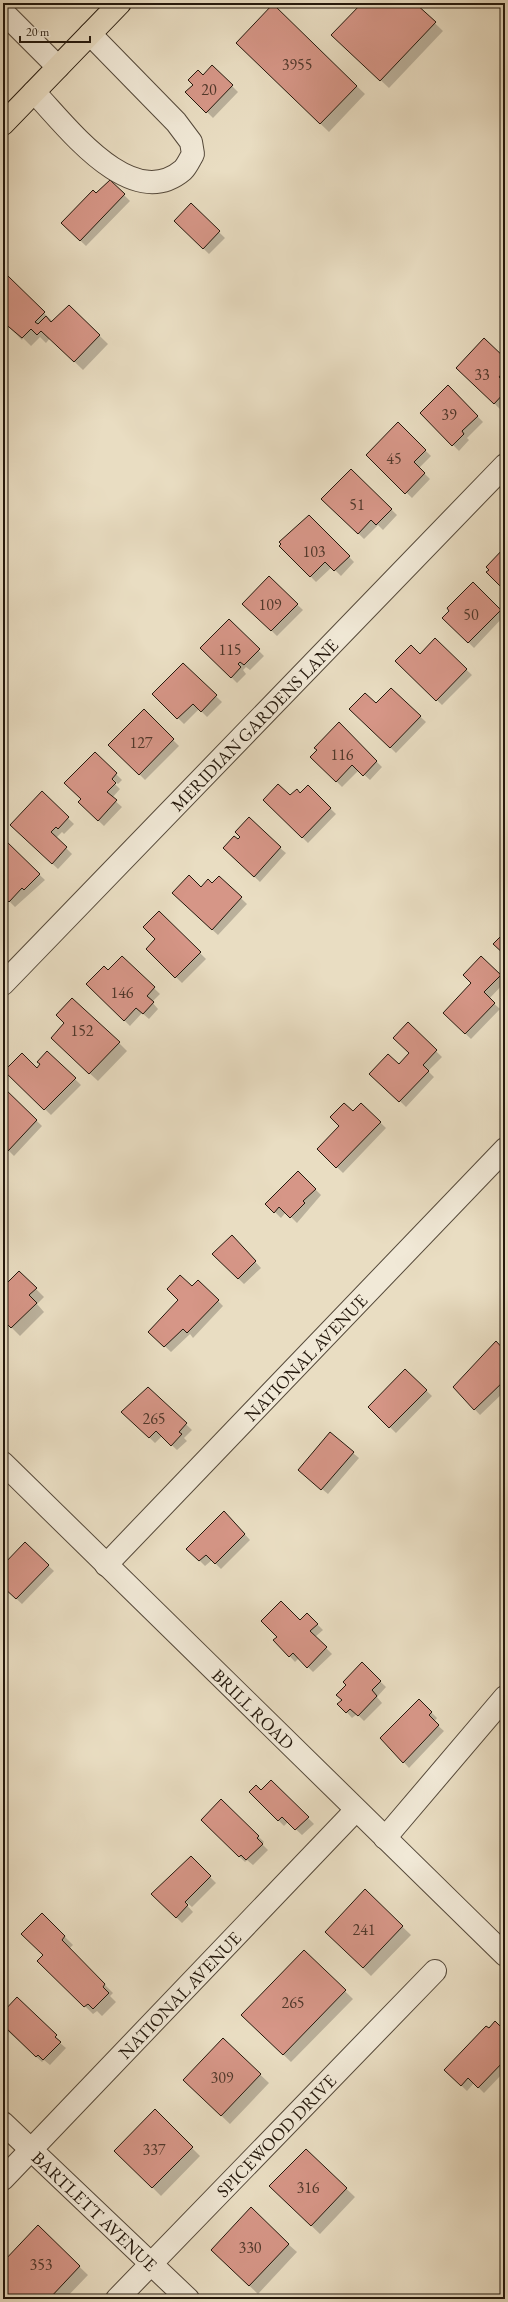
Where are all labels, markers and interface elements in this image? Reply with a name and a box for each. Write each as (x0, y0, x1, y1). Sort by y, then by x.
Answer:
scale bar (20, 18, 90, 44)
text: 20 m (26, 24, 50, 40)
house number: 3955 (282, 54, 312, 75)
house number: 20 (201, 79, 217, 100)
house number: 33 (474, 364, 490, 385)
house number: 39 (441, 404, 457, 425)
house number: 45 (386, 448, 402, 469)
house number: 51 (349, 494, 365, 515)
house number: 103 (302, 541, 326, 562)
house number: 109 (258, 594, 282, 615)
house number: 50 (463, 604, 479, 625)
street label: MERIDIAN GARDENS LANE (165, 633, 343, 816)
house number: 115 (218, 639, 242, 660)
house number: 127 (129, 732, 153, 753)
house number: 116 (330, 744, 354, 765)
house number: 146 (110, 982, 134, 1003)
house number: 152 (70, 1020, 94, 1041)
street label: NATIONAL AVENUE (239, 1289, 372, 1426)
house number: 265 (142, 1408, 166, 1429)
street label: BRILL ROAD (208, 1663, 300, 1754)
house number: 241 (352, 1919, 376, 1940)
street label: NATIONAL AVENUE (113, 1926, 246, 2063)
house number: 265 (281, 1992, 305, 2013)
house number: 309 (210, 2067, 234, 2088)
street label: SPICEWOOD DRIVE (211, 2069, 341, 2202)
house number: 337 (142, 2139, 166, 2160)
street label: BARTLETT AVENUE (28, 2146, 163, 2276)
house number: 316 (296, 2177, 320, 2198)
house number: 330 (238, 2237, 262, 2258)
house number: 353 (29, 2254, 53, 2275)

